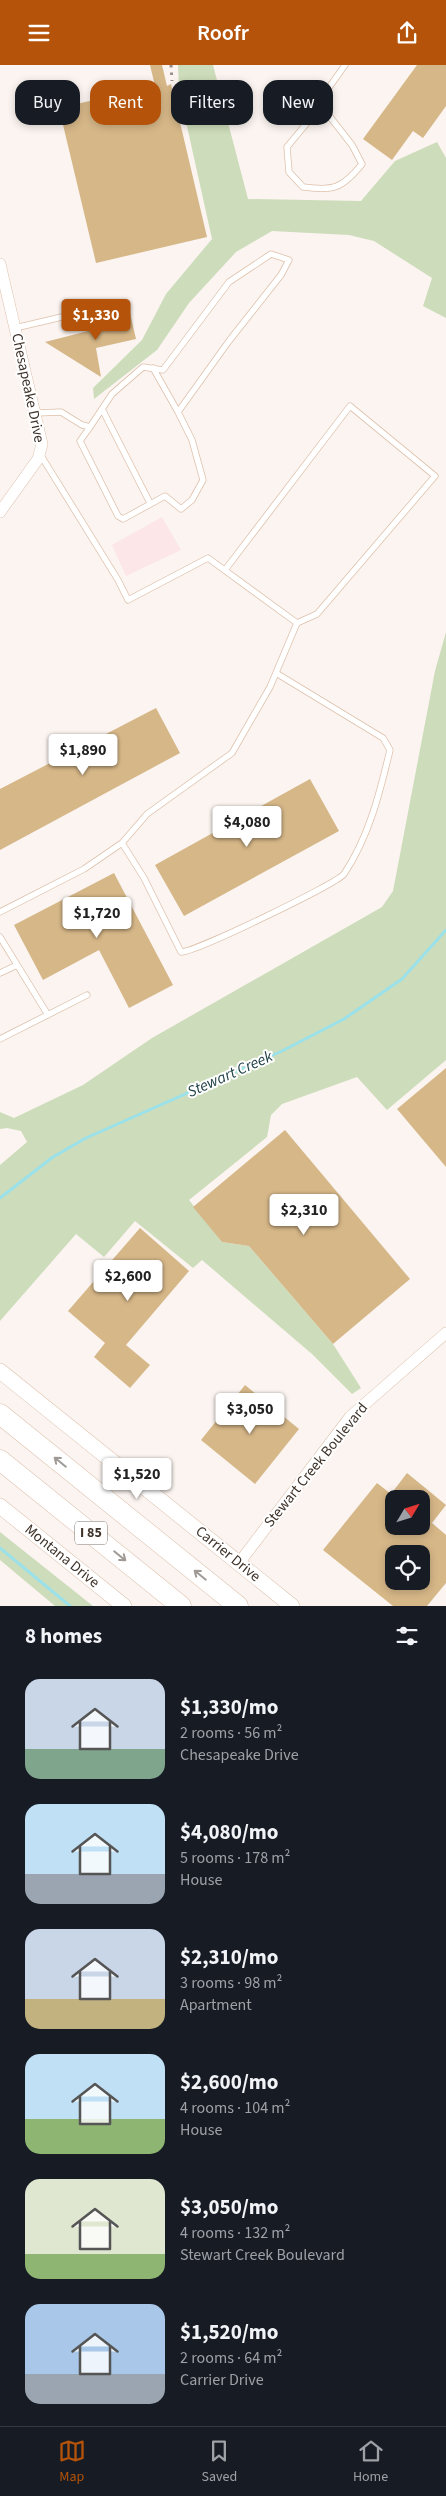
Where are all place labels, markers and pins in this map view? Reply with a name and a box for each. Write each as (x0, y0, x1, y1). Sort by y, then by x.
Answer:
pin: $1,330 (55, 299, 137, 341)
pin: $1,890 (42, 733, 124, 776)
pin: $4,080 (206, 805, 288, 848)
pin: $1,720 (56, 897, 138, 939)
pin: $2,310 (263, 1193, 345, 1236)
pin: $2,600 (87, 1259, 169, 1302)
pin: $3,050 (209, 1393, 291, 1435)
pin: $1,520 (96, 1457, 178, 1500)

